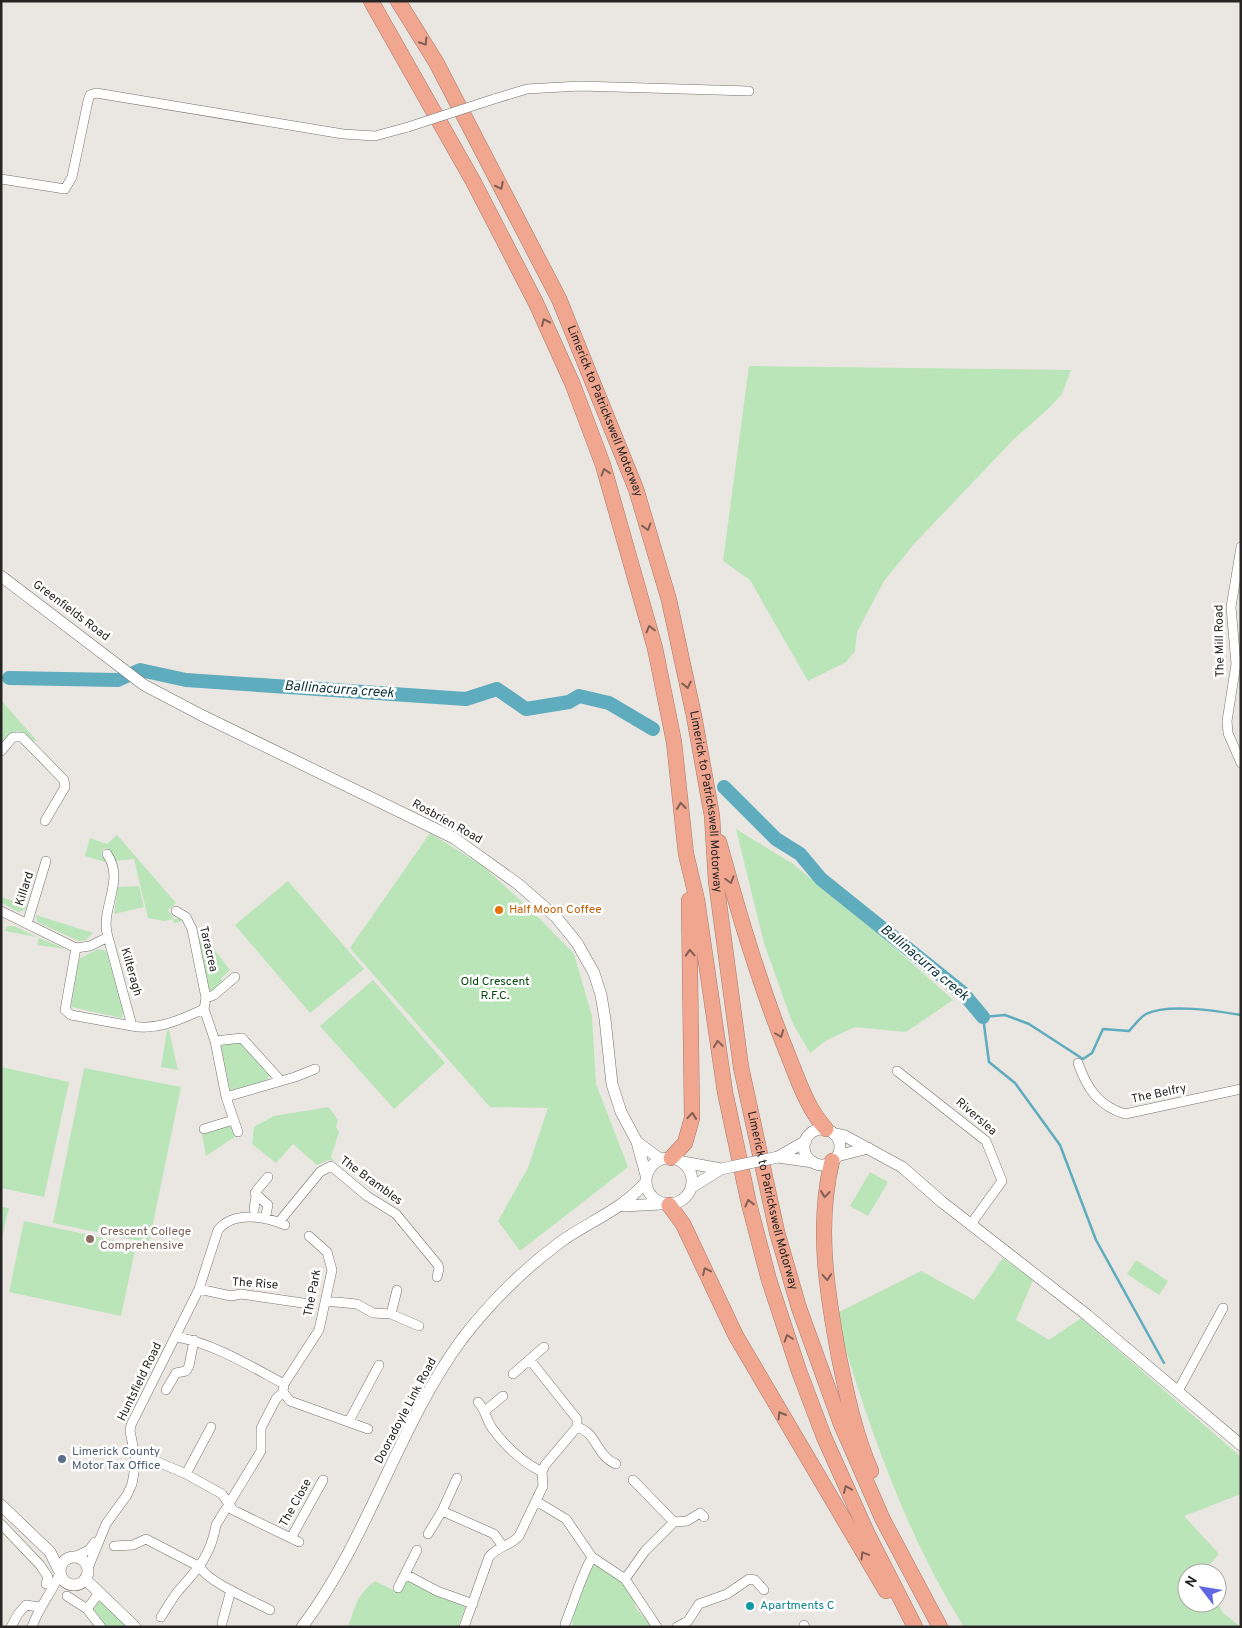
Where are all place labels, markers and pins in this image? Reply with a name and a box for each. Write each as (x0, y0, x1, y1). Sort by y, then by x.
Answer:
place label: Half Moon Coffee (509, 902, 602, 918)
marker: Half Moon Coffee (493, 904, 505, 916)
place label: Crescent College Comprehensive (100, 1224, 191, 1254)
marker: Crescent College Comprehensive (84, 1233, 96, 1245)
place label: Limerick County Motor Tax Office (72, 1444, 161, 1474)
marker: Limerick County Motor Tax Office (56, 1453, 68, 1465)
place label: Apartments C (760, 1598, 835, 1614)
marker: Apartments C (744, 1600, 756, 1612)

